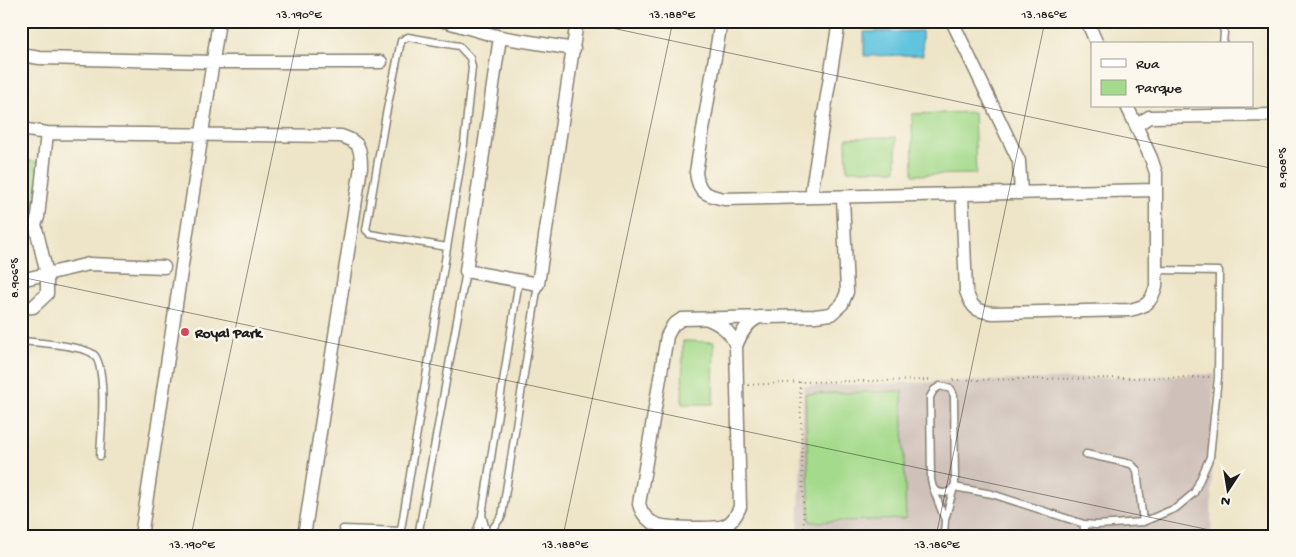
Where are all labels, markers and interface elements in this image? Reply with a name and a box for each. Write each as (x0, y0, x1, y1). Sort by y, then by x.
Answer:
text: 13.190°E (275, 9, 322, 23)
text: 13.188°E (648, 9, 695, 23)
text: 13.186°E (1020, 9, 1067, 23)
legend (1091, 42, 1254, 108)
text: Rua (1136, 56, 1160, 74)
text: Parque (1135, 80, 1182, 98)
text: 8.908°S (1277, 147, 1291, 188)
text: 8.906°S (9, 257, 23, 298)
place label: Royal Park (194, 325, 264, 343)
marker: Royal Park (179, 326, 191, 338)
north arrow (1204, 464, 1254, 514)
text: N (1220, 491, 1232, 510)
text: 13.190°E (168, 539, 215, 553)
text: 13.188°E (541, 539, 588, 553)
text: 13.186°E (913, 539, 960, 553)

